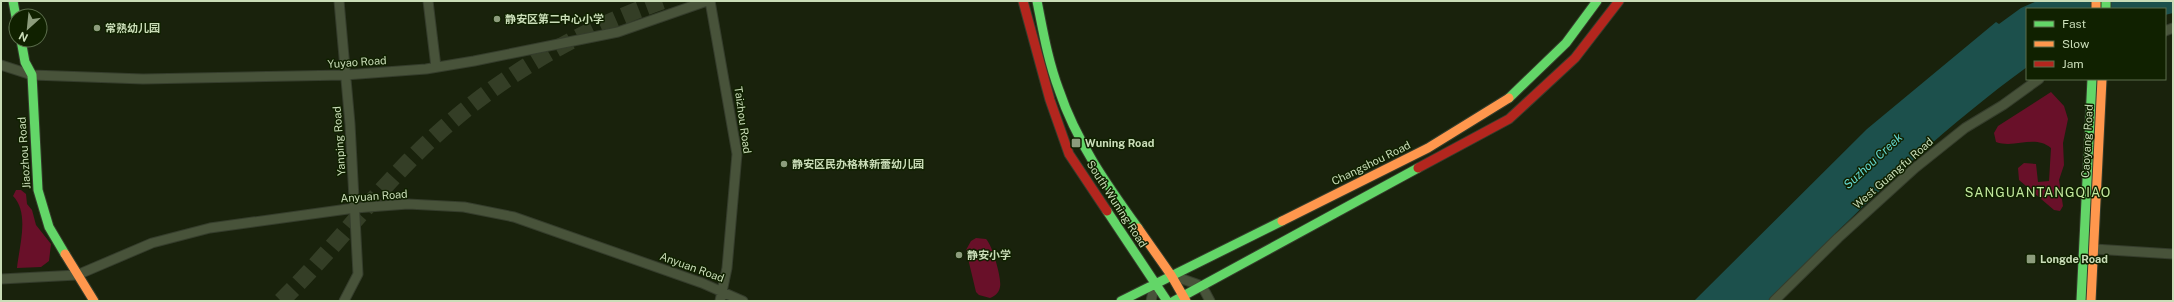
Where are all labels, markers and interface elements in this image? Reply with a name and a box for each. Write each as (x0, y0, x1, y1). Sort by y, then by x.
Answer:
north arrow (8, 8, 48, 48)
legend (2026, 8, 2166, 80)
place label: 静安区第二中心小学 (505, 13, 604, 25)
marker: 静安区第二中心小学 (492, 14, 502, 24)
text: Fast (2062, 17, 2087, 31)
place label: 常熟幼儿园 (105, 22, 160, 34)
marker: 常熟幼儿园 (92, 23, 102, 33)
text: N (17, 30, 30, 44)
text: Slow (2062, 37, 2090, 51)
street label: Yuyao Road (327, 54, 387, 70)
text: Jam (2062, 57, 2084, 71)
street label: Taizhou Road (732, 86, 754, 154)
street label: Caoyang Road (2079, 104, 2095, 178)
street label: Yanping Road (331, 106, 347, 176)
street label: Jiaozhou Road (15, 117, 33, 189)
water label: Suzhou Creek (1841, 130, 1906, 192)
street label: West Guangfu Road (1851, 135, 1935, 211)
marker: Wuning Road (1070, 137, 1082, 149)
place label: Wuning Road (1085, 137, 1154, 149)
street label: Changshou Road (1330, 139, 1412, 187)
place label: 静安区民办格林新蕾幼儿园 (792, 158, 924, 170)
street label: South Wuning Road (1084, 158, 1150, 250)
marker: 静安区民办格林新蕾幼儿园 (779, 159, 789, 169)
district label: SANGUANTANGQIAO (1965, 185, 2111, 200)
street label: Anyuan Road (340, 188, 408, 204)
place label: 静安小学 (967, 249, 1011, 261)
street label: Anyuan Road (658, 250, 726, 284)
marker: 静安小学 (954, 250, 964, 260)
marker: Longde Road (2025, 253, 2037, 265)
place label: Longde Road (2040, 253, 2108, 265)

